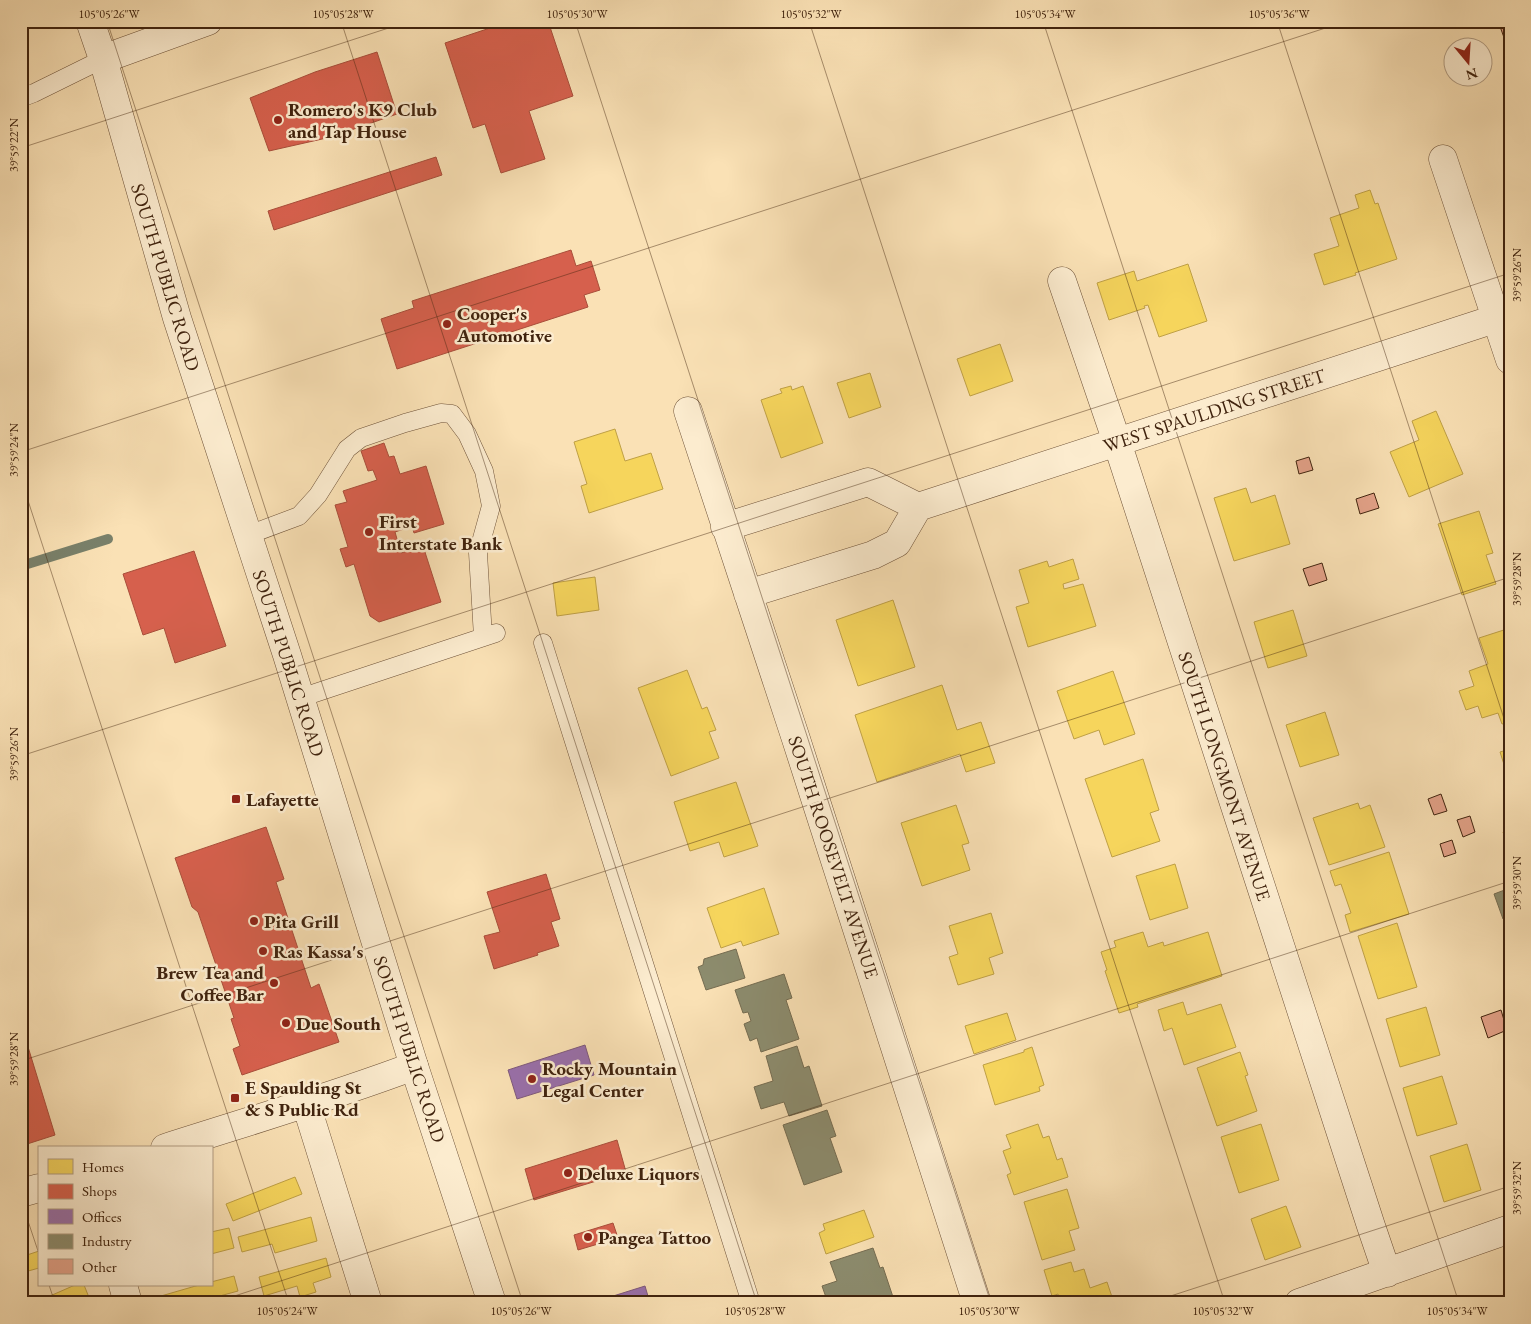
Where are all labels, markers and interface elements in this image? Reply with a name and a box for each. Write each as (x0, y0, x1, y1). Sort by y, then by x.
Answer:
text: 105°05'26"W (78, 6, 141, 22)
text: 105°05'28"W (312, 6, 375, 22)
text: 105°05'30"W (546, 6, 609, 22)
text: 105°05'32"W (780, 6, 843, 22)
text: 105°05'34"W (1014, 6, 1077, 22)
text: 105°05'36"W (1248, 6, 1311, 22)
north arrow (1444, 38, 1494, 88)
text: N (1463, 64, 1480, 85)
place label: Romero's K9 Club and Tap House (288, 97, 437, 144)
marker: Romero's K9 Club and Tap House (272, 114, 284, 126)
text: 39°59'22"N (6, 118, 22, 172)
street label: SOUTH PUBLIC ROAD (125, 180, 206, 374)
text: 39°59'26"N (1509, 248, 1525, 302)
place label: Cooper's Automotive (456, 301, 552, 348)
marker: Cooper's Automotive (441, 318, 453, 330)
street label: WEST SPAULDING STREET (1100, 363, 1329, 458)
text: 39°59'24"N (6, 423, 22, 477)
place label: First Interstate Bank (379, 509, 503, 556)
marker: First Interstate Bank (363, 526, 375, 538)
text: 39°59'28"N (1509, 552, 1525, 606)
street label: SOUTH PUBLIC ROAD (247, 567, 331, 760)
street label: SOUTH LONGMONT AVENUE (1172, 648, 1277, 904)
text: 39°59'26"N (6, 727, 22, 781)
street label: SOUTH ROOSEVELT AVENUE (782, 733, 885, 982)
place label: Lafayette (246, 787, 319, 812)
marker: Lafayette (230, 793, 242, 805)
text: 39°59'30"N (1509, 856, 1525, 910)
place label: Pita Grill (264, 909, 339, 934)
marker: Pita Grill (248, 915, 260, 927)
place label: Ras Kassa's (273, 939, 363, 964)
marker: Ras Kassa's (257, 945, 269, 957)
street label: SOUTH PUBLIC ROAD (368, 953, 452, 1146)
place label: Brew Tea and Coffee Bar (156, 960, 264, 1007)
marker: Brew Tea and Coffee Bar (268, 977, 280, 989)
place label: Due South (296, 1011, 381, 1036)
marker: Due South (280, 1017, 292, 1029)
text: 39°59'28"N (6, 1032, 22, 1086)
place label: Rocky Mountain Legal Center (542, 1056, 677, 1103)
marker: Rocky Mountain Legal Center (526, 1073, 538, 1085)
place label: E Spaulding St & S Public Rd (245, 1075, 362, 1122)
marker: E Spaulding St & S Public Rd (229, 1092, 241, 1104)
legend (38, 1146, 212, 1286)
text: Homes (82, 1157, 124, 1176)
place label: Deluxe Liquors (578, 1161, 700, 1186)
text: 39°59'32"N (1509, 1161, 1525, 1215)
marker: Deluxe Liquors (562, 1167, 574, 1179)
text: Shops (82, 1181, 117, 1200)
text: Offices (82, 1207, 122, 1226)
place label: Pangea Tattoo (598, 1225, 712, 1250)
text: Industry (82, 1231, 132, 1250)
marker: Pangea Tattoo (582, 1231, 594, 1243)
text: Other (82, 1257, 117, 1276)
text: 105°05'24"W (256, 1303, 319, 1319)
text: 105°05'26"W (490, 1303, 553, 1319)
text: 105°05'28"W (724, 1303, 787, 1319)
text: 105°05'30"W (958, 1303, 1021, 1319)
text: 105°05'32"W (1192, 1303, 1255, 1319)
text: 105°05'34"W (1426, 1303, 1489, 1319)

